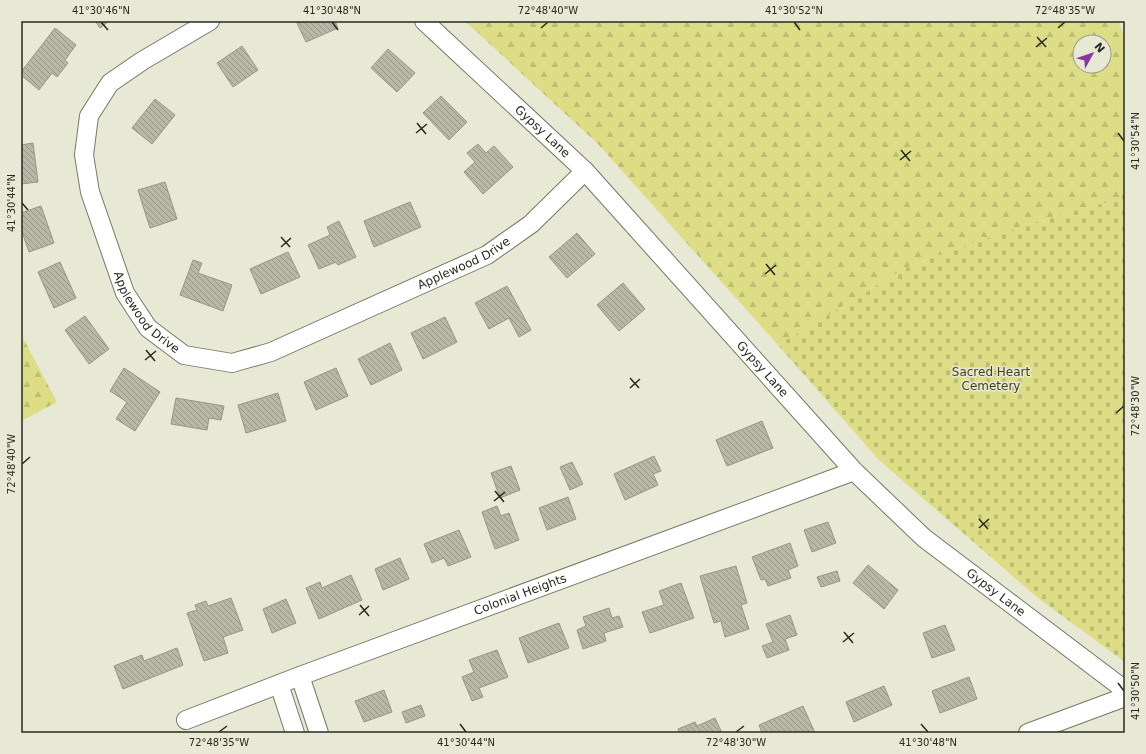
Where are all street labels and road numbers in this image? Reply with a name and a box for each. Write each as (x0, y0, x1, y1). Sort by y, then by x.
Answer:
street label: Gypsy Lane (512, 102, 573, 161)
street label: Applewood Drive (415, 234, 513, 292)
street label: Applewood Drive (111, 269, 182, 356)
street label: Gypsy Lane (734, 338, 791, 400)
street label: Gypsy Lane (964, 566, 1028, 619)
street label: Colonial Heights (472, 571, 569, 618)

